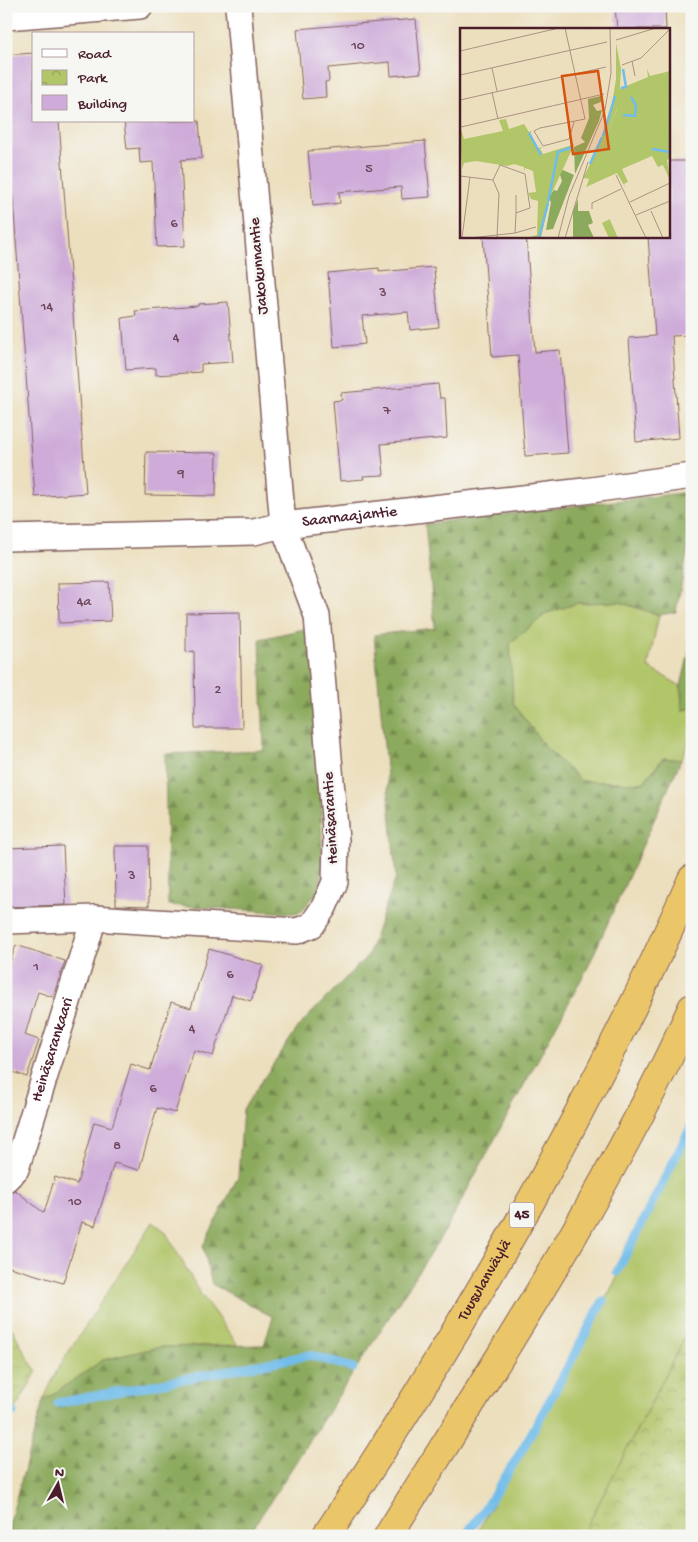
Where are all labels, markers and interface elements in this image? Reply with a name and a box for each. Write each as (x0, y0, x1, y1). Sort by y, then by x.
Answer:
inset map (460, 28, 670, 238)
legend (32, 32, 195, 122)
house number: 10 (350, 38, 365, 55)
text: Road (78, 46, 112, 64)
text: Park (77, 70, 108, 88)
text: Building (77, 96, 127, 114)
house number: 5 (365, 161, 373, 178)
house number: 6 (170, 216, 178, 233)
street label: Jakokunnantie (246, 216, 274, 315)
house number: 3 (378, 285, 387, 302)
house number: 14 (40, 299, 54, 316)
house number: 4 (173, 330, 180, 347)
house number: 7 (382, 403, 391, 420)
house number: 9 (176, 466, 185, 483)
street label: Saarnaajantie (301, 503, 399, 532)
house number: 4a (77, 594, 92, 611)
house number: 2 (215, 682, 222, 699)
street label: Heinäsarantie (320, 771, 344, 865)
house number: 3 (127, 868, 136, 885)
house number: 1 (32, 959, 39, 976)
house number: 6 (226, 967, 234, 984)
street label: Heinäsarankaari (28, 995, 78, 1104)
house number: 4 (189, 1021, 196, 1038)
house number: 6 (149, 1081, 157, 1098)
house number: 8 (113, 1138, 121, 1155)
house number: 10 (67, 1194, 82, 1211)
road number: 45 (510, 1202, 534, 1228)
street label: Tuusulanväylä (454, 1236, 517, 1326)
north arrow (32, 1460, 82, 1510)
text: N (54, 1465, 65, 1483)

